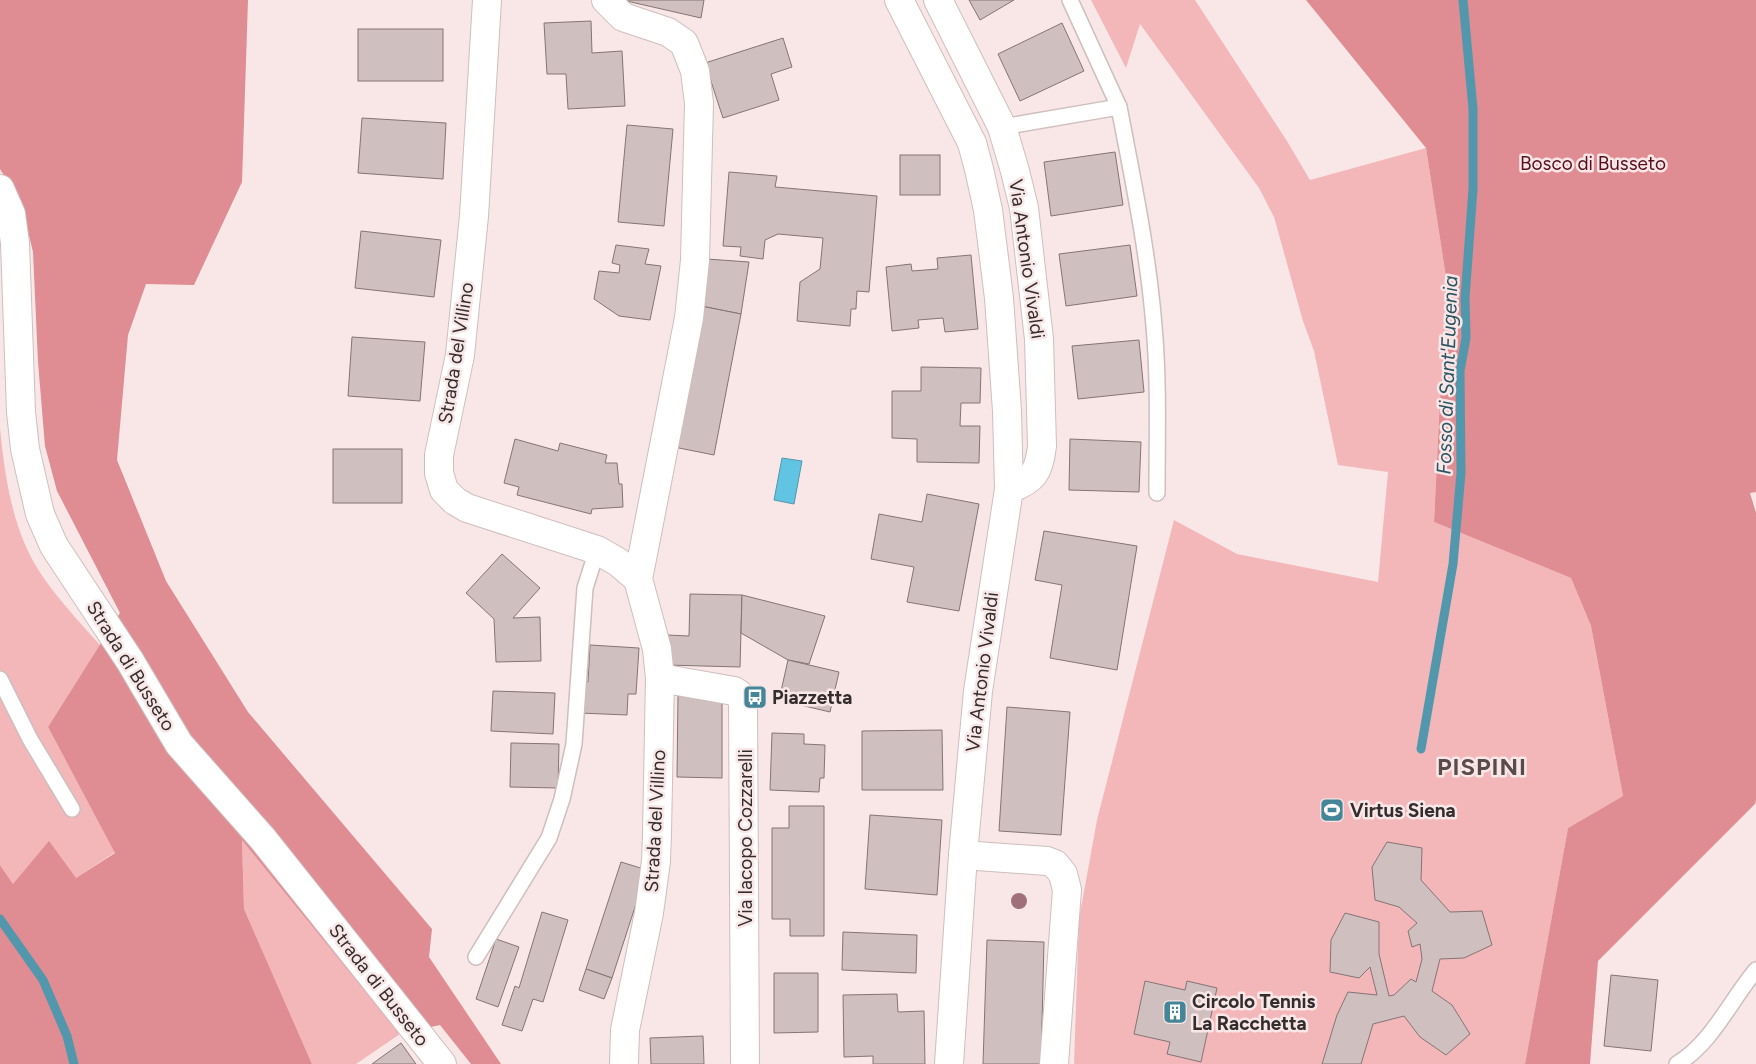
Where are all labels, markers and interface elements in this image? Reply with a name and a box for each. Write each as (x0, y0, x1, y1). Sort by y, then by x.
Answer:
park label: Bosco di Busseto (1520, 152, 1666, 175)
street label: Via Antonio Vivaldi (1004, 178, 1050, 340)
water label: Fosso di Sant'Eugenia (1432, 275, 1462, 475)
street label: Strada del Villino (433, 281, 479, 425)
street label: Via Antonio Vivaldi (961, 591, 1003, 753)
street label: Strada di Busseto (82, 597, 180, 735)
bus stop icon: Piazzetta (742, 684, 768, 710)
place label: Piazzetta (772, 686, 852, 709)
street label: Strada del Villino (640, 749, 670, 893)
street label: Via Iacopo Cozzarelli (734, 749, 757, 927)
district label: PISPINI (1437, 752, 1527, 781)
sports icon: Virtus Siena (1319, 797, 1345, 823)
place label: Virtus Siena (1350, 799, 1456, 822)
street label: Strada di Busseto (324, 919, 434, 1051)
place label: Circolo Tennis La Racchetta (1192, 990, 1316, 1035)
building icon: Circolo Tennis La Racchetta (1162, 999, 1188, 1025)

